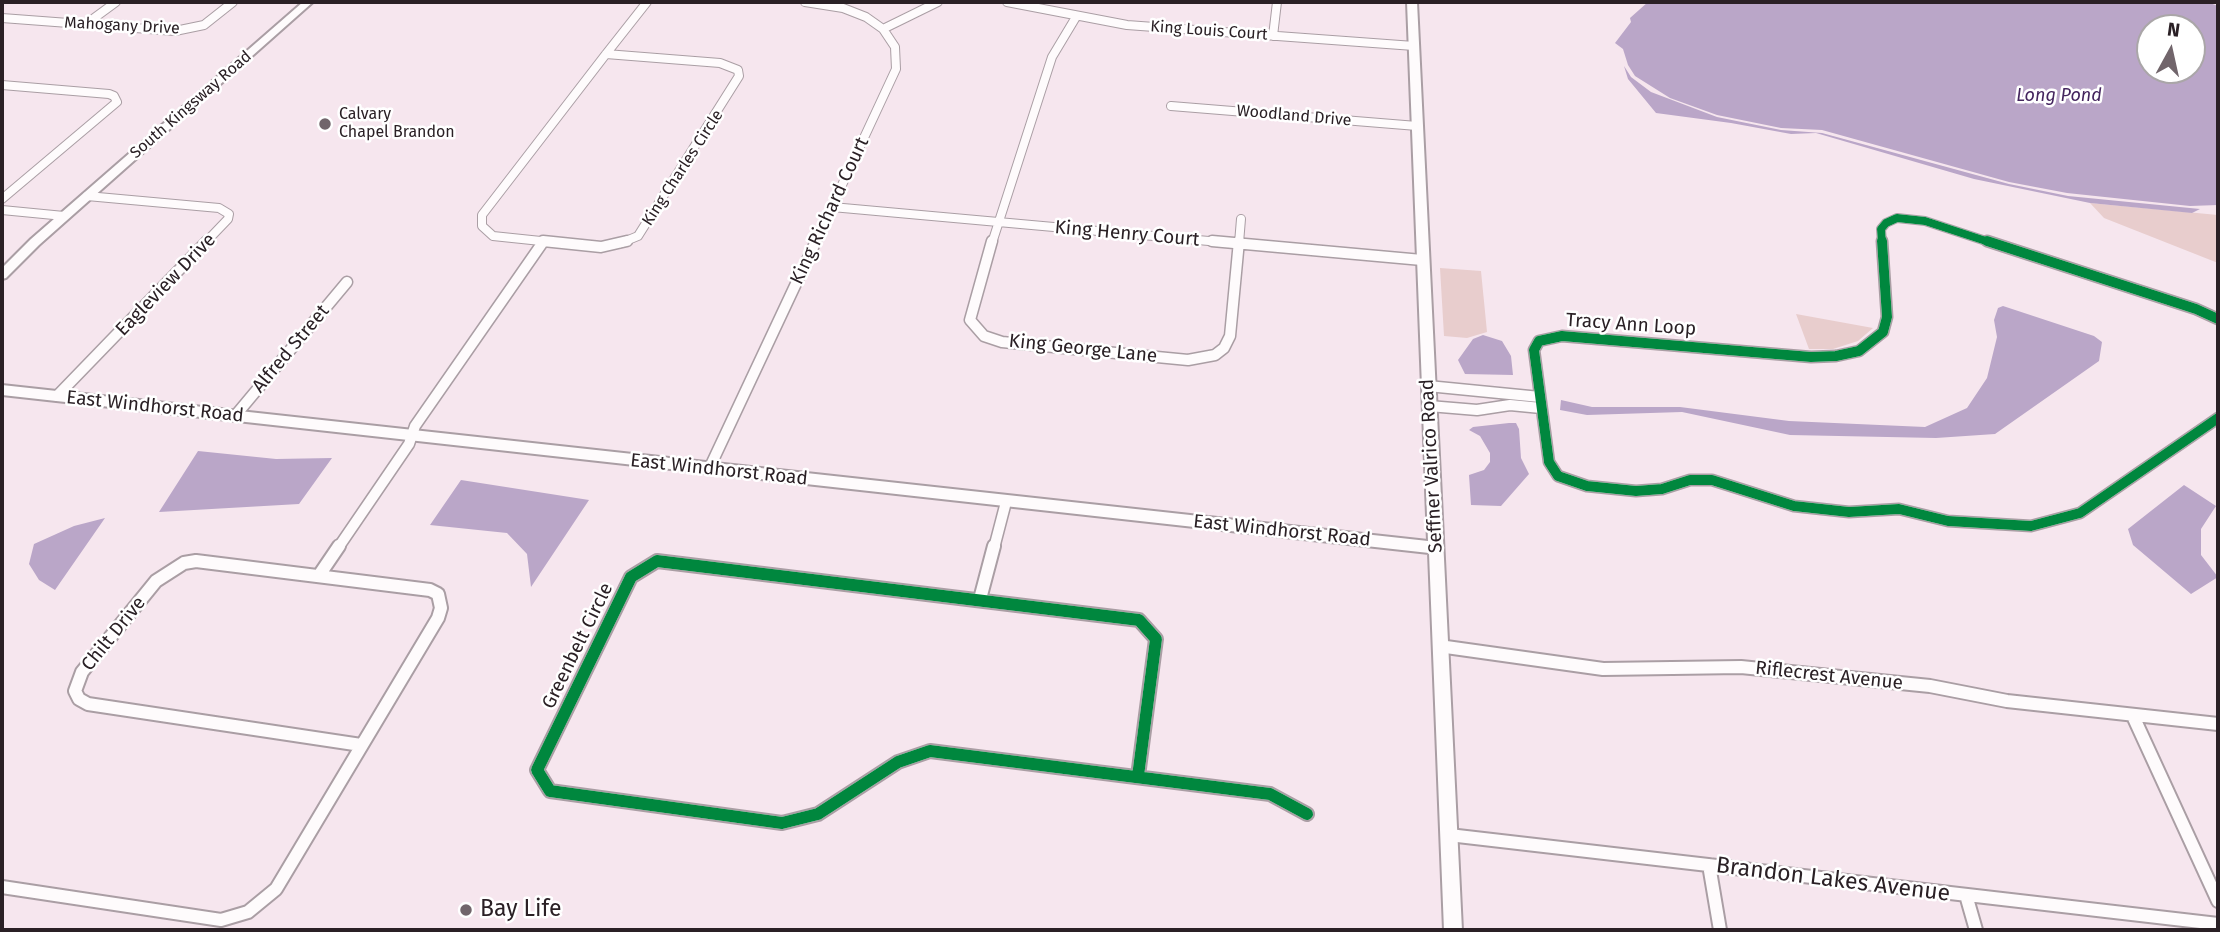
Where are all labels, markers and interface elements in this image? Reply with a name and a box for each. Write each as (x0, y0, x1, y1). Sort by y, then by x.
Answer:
street label: Mahogany Drive (64, 13, 180, 39)
north arrow (2136, 14, 2206, 84)
street label: King Louis Court (1150, 17, 1268, 45)
text: N (2166, 17, 2182, 42)
street label: South Kingsway Road (126, 47, 256, 163)
water label: Long Pond (2016, 85, 2102, 107)
street label: Woodland Drive (1236, 101, 1352, 131)
place label: Calvary Chapel Brandon (339, 105, 455, 143)
street label: King Charles Circle (638, 107, 728, 229)
marker: Calvary Chapel Brandon (317, 116, 333, 132)
street label: King Richard Court (786, 134, 874, 288)
street label: King Henry Court (1054, 216, 1200, 252)
street label: Eagleview Drive (111, 229, 221, 341)
street label: Alfred Street (248, 300, 334, 398)
street label: Tracy Ann Loop (1565, 309, 1697, 341)
street label: King George Lane (1008, 330, 1158, 368)
street label: Seffner Valrico Road (1416, 378, 1448, 554)
street label: East Windhorst Road (65, 386, 245, 428)
street label: East Windhorst Road (629, 449, 809, 491)
street label: East Windhorst Road (1192, 510, 1372, 552)
street label: Greenbelt Circle (538, 579, 618, 713)
street label: Chilt Drive (77, 592, 151, 676)
street label: Riflecrest Avenue (1754, 657, 1904, 695)
street label: Brandon Lakes Avenue (1714, 852, 1952, 908)
place label: Bay Life (480, 896, 562, 924)
marker: Bay Life (458, 902, 474, 918)

